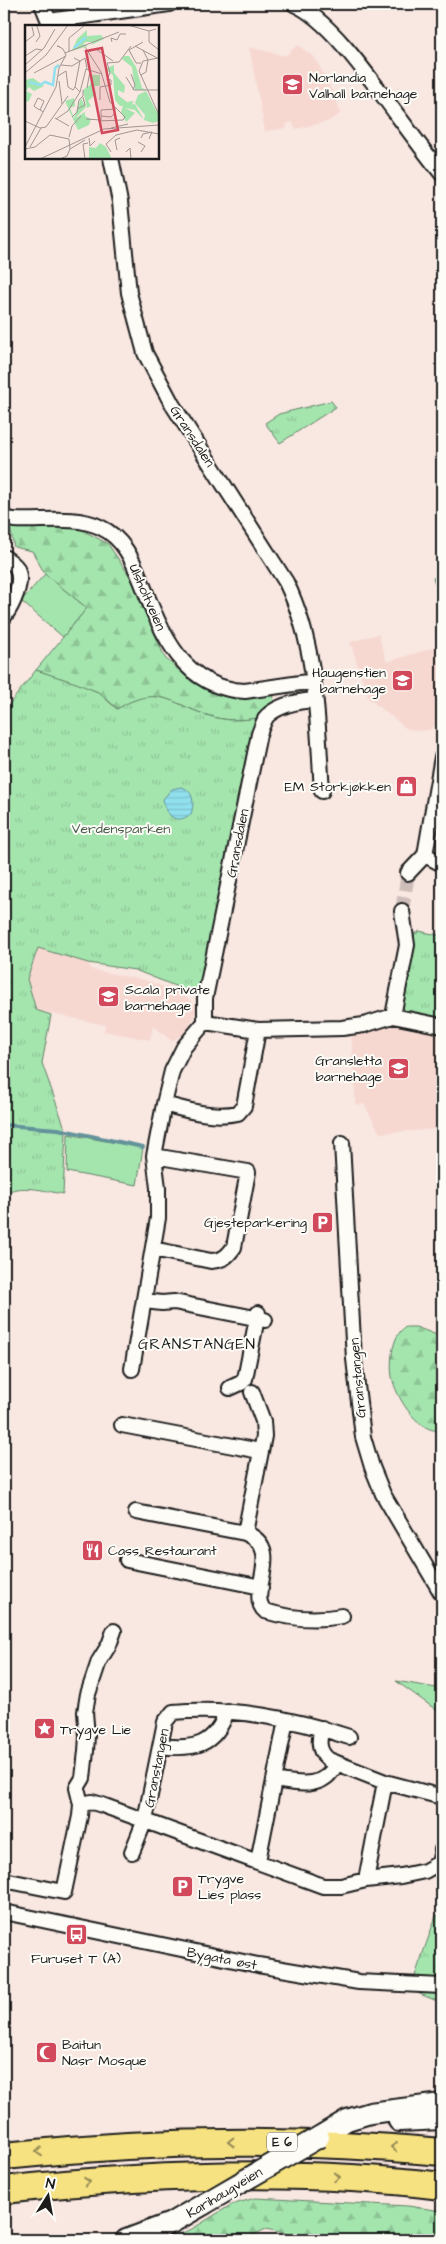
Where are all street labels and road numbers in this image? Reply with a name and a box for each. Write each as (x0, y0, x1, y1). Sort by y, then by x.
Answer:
street label: Gransdalen (165, 402, 220, 471)
street label: Ulsholtveien (123, 561, 171, 634)
street label: Gransdalen (222, 807, 254, 879)
street label: Granstangen (345, 1337, 371, 1419)
street label: Granstangen (140, 1727, 174, 1809)
street label: Bygata øst (185, 1942, 259, 1976)
road number: E 6 (267, 2132, 297, 2152)
street label: Karihaugveien (183, 2162, 266, 2223)

